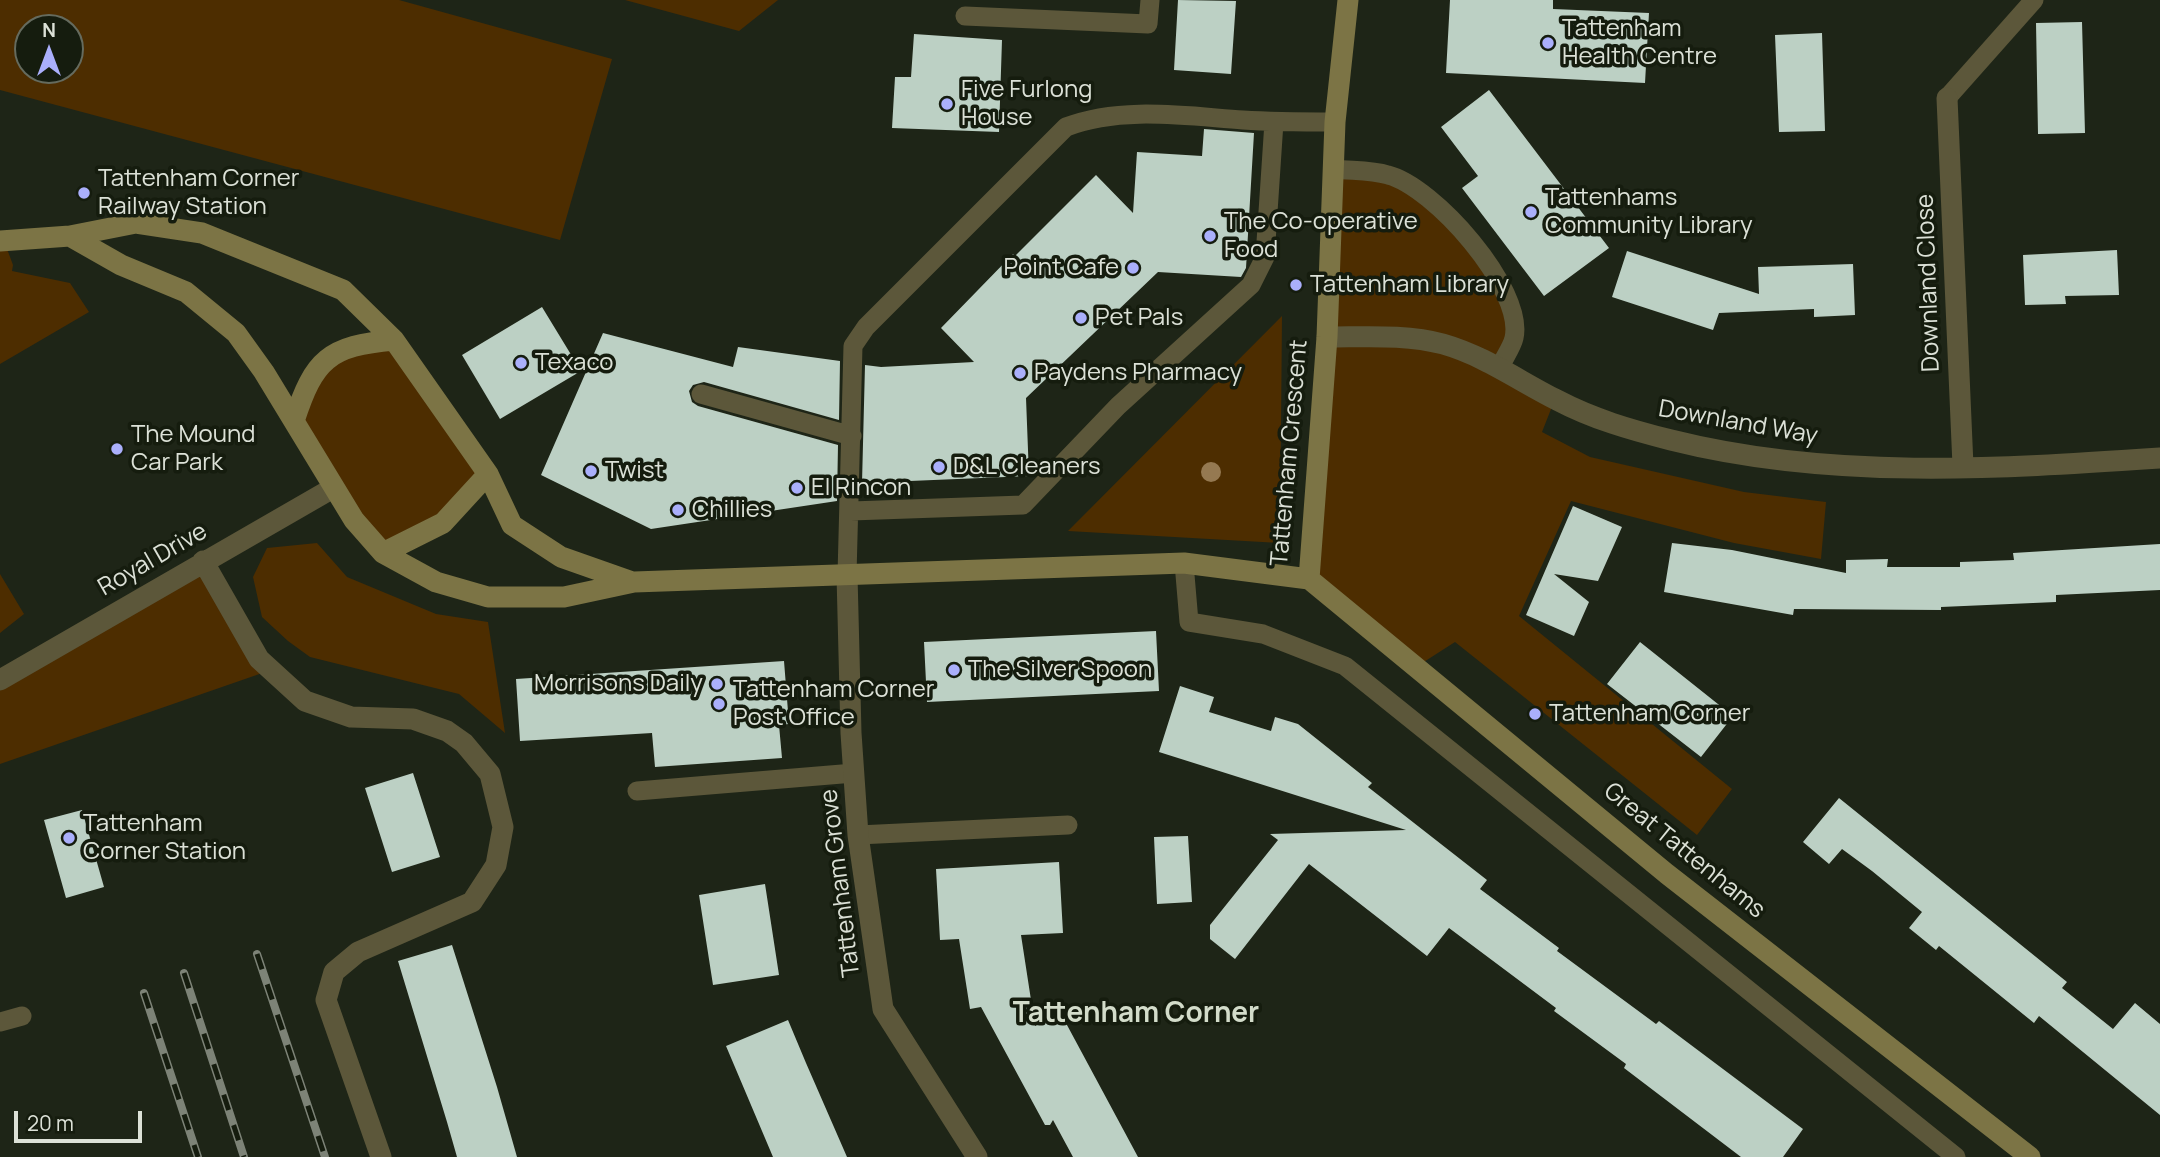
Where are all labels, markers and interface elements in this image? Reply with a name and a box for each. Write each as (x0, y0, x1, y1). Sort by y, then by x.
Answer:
north arrow (14, 14, 84, 84)
place label: Tattenham Health Centre (1562, 15, 1717, 71)
text: N (42, 17, 56, 43)
marker: Tattenham Health Centre (1540, 35, 1556, 51)
place label: Five Furlong House (961, 76, 1092, 132)
marker: Five Furlong House (939, 96, 955, 112)
place label: Tattenham Corner Railway Station (98, 165, 299, 221)
place label: Tattenhams Community Library (1545, 184, 1753, 240)
marker: Tattenham Corner Railway Station (76, 185, 92, 201)
street label: Downland Close (1912, 193, 1946, 373)
marker: Tattenhams Community Library (1523, 204, 1539, 220)
place label: The Co-operative Food (1224, 208, 1418, 264)
marker: The Co-operative Food (1202, 228, 1218, 244)
place label: Point Cafe (1004, 254, 1119, 282)
marker: Point Cafe (1125, 260, 1141, 276)
place label: Tattenham Library (1310, 271, 1509, 299)
marker: Tattenham Library (1288, 277, 1304, 293)
place label: Pet Pals (1095, 304, 1183, 332)
marker: Pet Pals (1073, 310, 1089, 326)
street label: Tattenham Crescent (1266, 339, 1314, 567)
place label: Texaco (535, 349, 614, 377)
marker: Texaco (513, 355, 529, 371)
place label: Paydens Pharmacy (1034, 359, 1242, 387)
marker: Paydens Pharmacy (1012, 365, 1028, 381)
street label: Downland Way (1656, 395, 1820, 451)
place label: The Mound Car Park (131, 421, 255, 477)
marker: The Mound Car Park (109, 441, 125, 457)
place label: D&L Cleaners (953, 453, 1101, 481)
place label: Twist (605, 457, 664, 485)
marker: D&L Cleaners (931, 459, 947, 475)
marker: Twist (583, 463, 599, 479)
place label: El Rincon (811, 474, 911, 502)
marker: El Rincon (789, 480, 805, 496)
place label: Chillies (692, 496, 772, 524)
marker: Chillies (670, 502, 686, 518)
street label: Royal Drive (93, 517, 213, 603)
place label: The Silver Spoon (968, 656, 1152, 684)
marker: The Silver Spoon (946, 662, 962, 678)
place label: Morrisons Daily (534, 670, 703, 698)
marker: Morrisons Daily (709, 676, 725, 692)
place label: Tattenham Corner Post Office (733, 676, 934, 732)
marker: Tattenham Corner Post Office (711, 696, 727, 712)
place label: Tattenham Corner (1549, 700, 1750, 728)
marker: Tattenham Corner (1527, 706, 1543, 722)
street label: Great Tattenhams (1598, 777, 1770, 925)
street label: Tattenham Grove (815, 787, 867, 979)
place label: Tattenham Corner Station (83, 810, 246, 866)
marker: Tattenham Corner Station (61, 830, 77, 846)
district label: Tattenham Corner (1013, 997, 1259, 1031)
scale bar (18, 1098, 145, 1142)
text: 20 m (27, 1109, 74, 1137)

